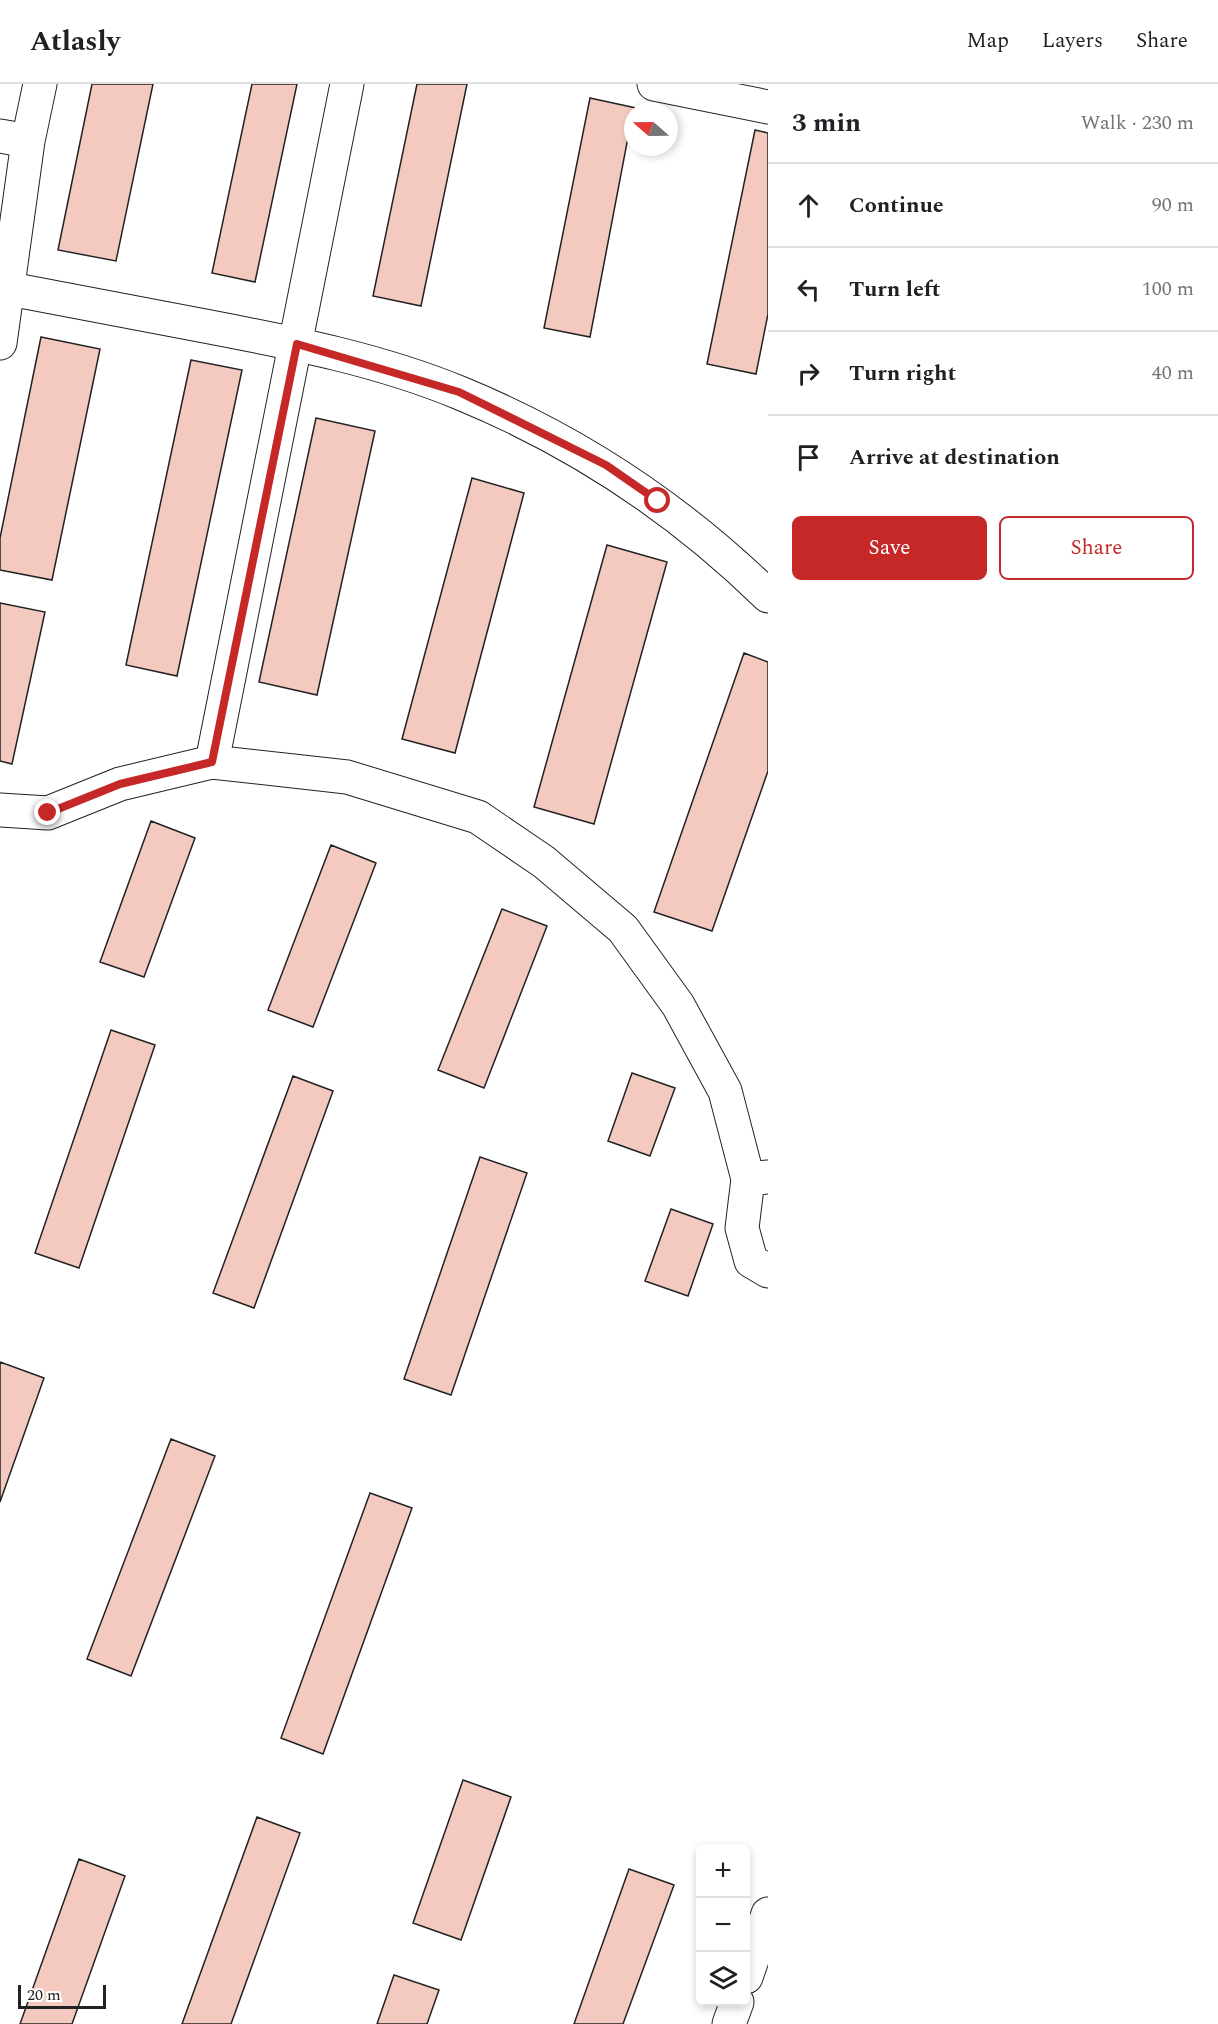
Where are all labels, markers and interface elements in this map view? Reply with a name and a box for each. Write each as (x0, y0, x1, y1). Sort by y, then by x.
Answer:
text: Atlasly (30, 20, 120, 63)
text: Map (967, 25, 1009, 57)
text: Layers (1042, 25, 1103, 57)
text: Share (1136, 25, 1188, 57)
north arrow (624, 102, 678, 156)
text: 3 min (792, 103, 861, 143)
text: Walk · 230 m (1081, 108, 1194, 138)
icon: ahead (792, 189, 825, 222)
text: Continue (849, 189, 944, 222)
text: 90 m (1152, 190, 1194, 220)
icon: left (792, 273, 825, 306)
text: Turn left (849, 273, 941, 306)
text: 100 m (1142, 274, 1194, 304)
icon: right (792, 357, 825, 390)
text: Turn right (849, 357, 956, 390)
text: 40 m (1152, 358, 1194, 388)
icon: arrive (792, 441, 825, 474)
text: Arrive at destination (849, 441, 1060, 474)
route start (644, 487, 670, 513)
button: Save (792, 516, 987, 580)
button: Share (999, 516, 1194, 580)
route end (34, 799, 60, 825)
map controls (696, 1844, 750, 2006)
button: + (696, 1844, 750, 1898)
button: − (696, 1898, 750, 1952)
button: layers (696, 1952, 750, 2006)
scale bar (18, 1982, 106, 2010)
text: 20 m (27, 1983, 61, 2007)

